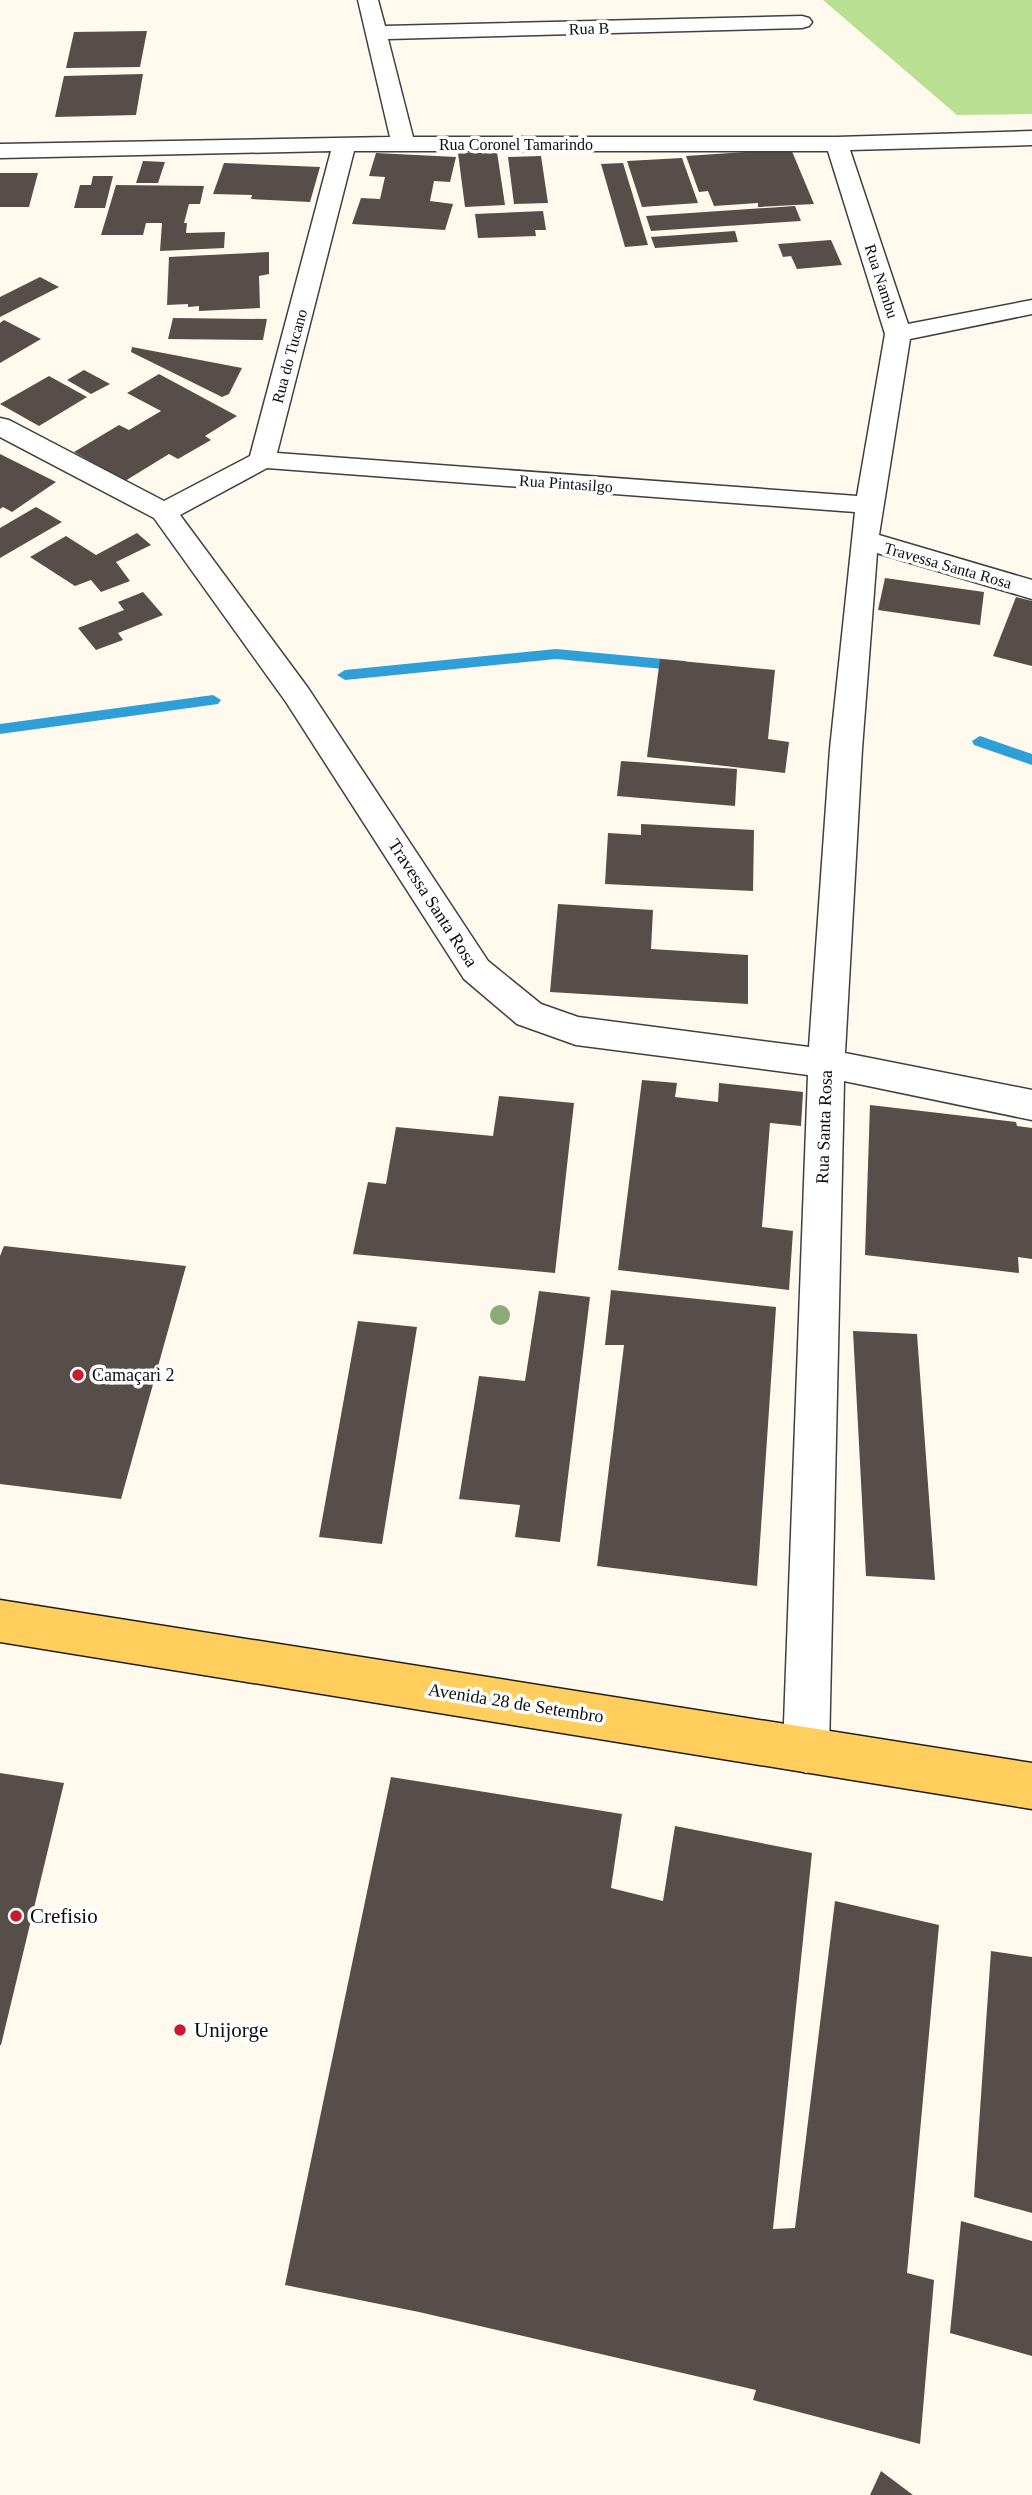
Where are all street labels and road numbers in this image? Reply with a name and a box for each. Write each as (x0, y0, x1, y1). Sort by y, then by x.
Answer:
street label: Rua B (569, 19, 610, 38)
street label: Rua Coronel Tamarindo (439, 136, 593, 153)
street label: Rua Nambu (862, 242, 901, 320)
street label: Rua do Tucano (269, 307, 310, 405)
street label: Rua Pintasilgo (519, 472, 613, 496)
street label: Travessa Santa Rosa (882, 539, 1014, 592)
street label: Travessa Santa Rosa (384, 835, 482, 971)
street label: Rua Santa Rosa (812, 1070, 836, 1184)
street label: Avenida 28 de Setembro (427, 1679, 605, 1727)

